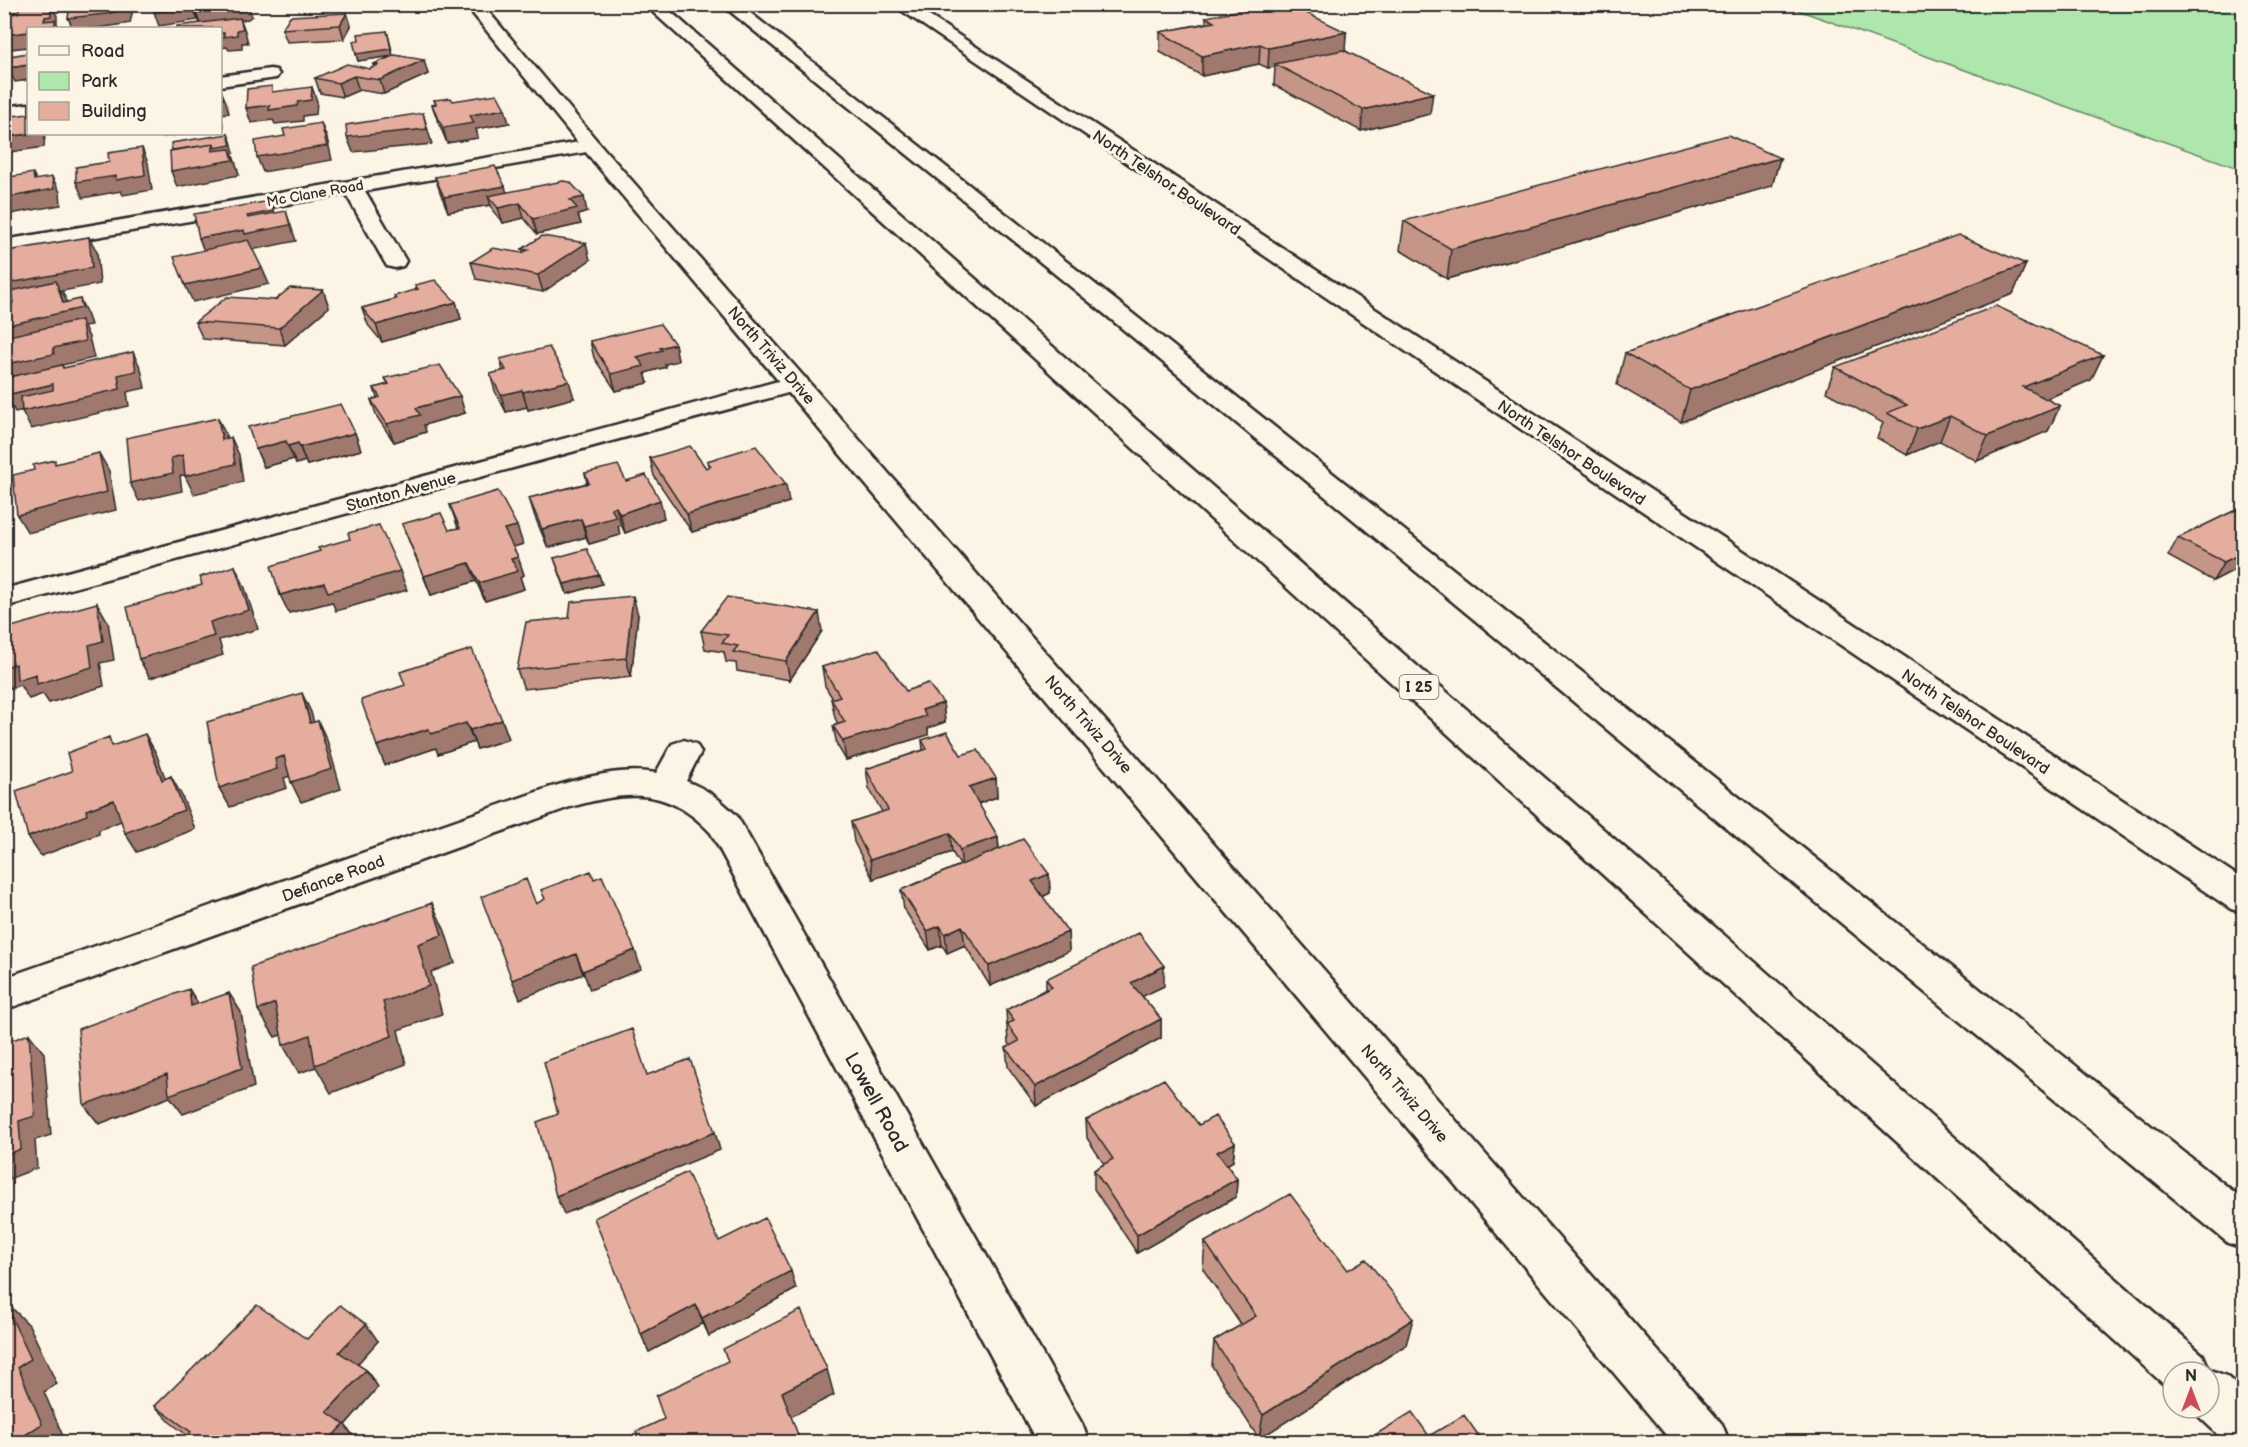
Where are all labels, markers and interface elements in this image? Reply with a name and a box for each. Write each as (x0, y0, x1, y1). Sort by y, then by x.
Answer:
legend (27, 27, 222, 135)
text: Road (81, 41, 125, 62)
text: Park (81, 71, 117, 92)
text: Building (81, 101, 147, 122)
street label: North Telshor Boulevard (1089, 127, 1244, 240)
street label: Mc Clane Road (265, 177, 365, 210)
street label: North Triviz Drive (723, 303, 819, 409)
street label: North Telshor Boulevard (1494, 397, 1649, 510)
street label: Stanton Avenue (344, 469, 459, 516)
street label: North Telshor Boulevard (1898, 666, 2053, 779)
street label: North Triviz Drive (1040, 672, 1136, 778)
road number: I 25 (1400, 675, 1438, 699)
street label: Defiance Road (280, 852, 387, 907)
street label: North Triviz Drive (1356, 1041, 1452, 1147)
street label: Lowell Road (839, 1049, 913, 1156)
north arrow (2161, 1360, 2221, 1420)
text: N (2185, 1367, 2197, 1386)

